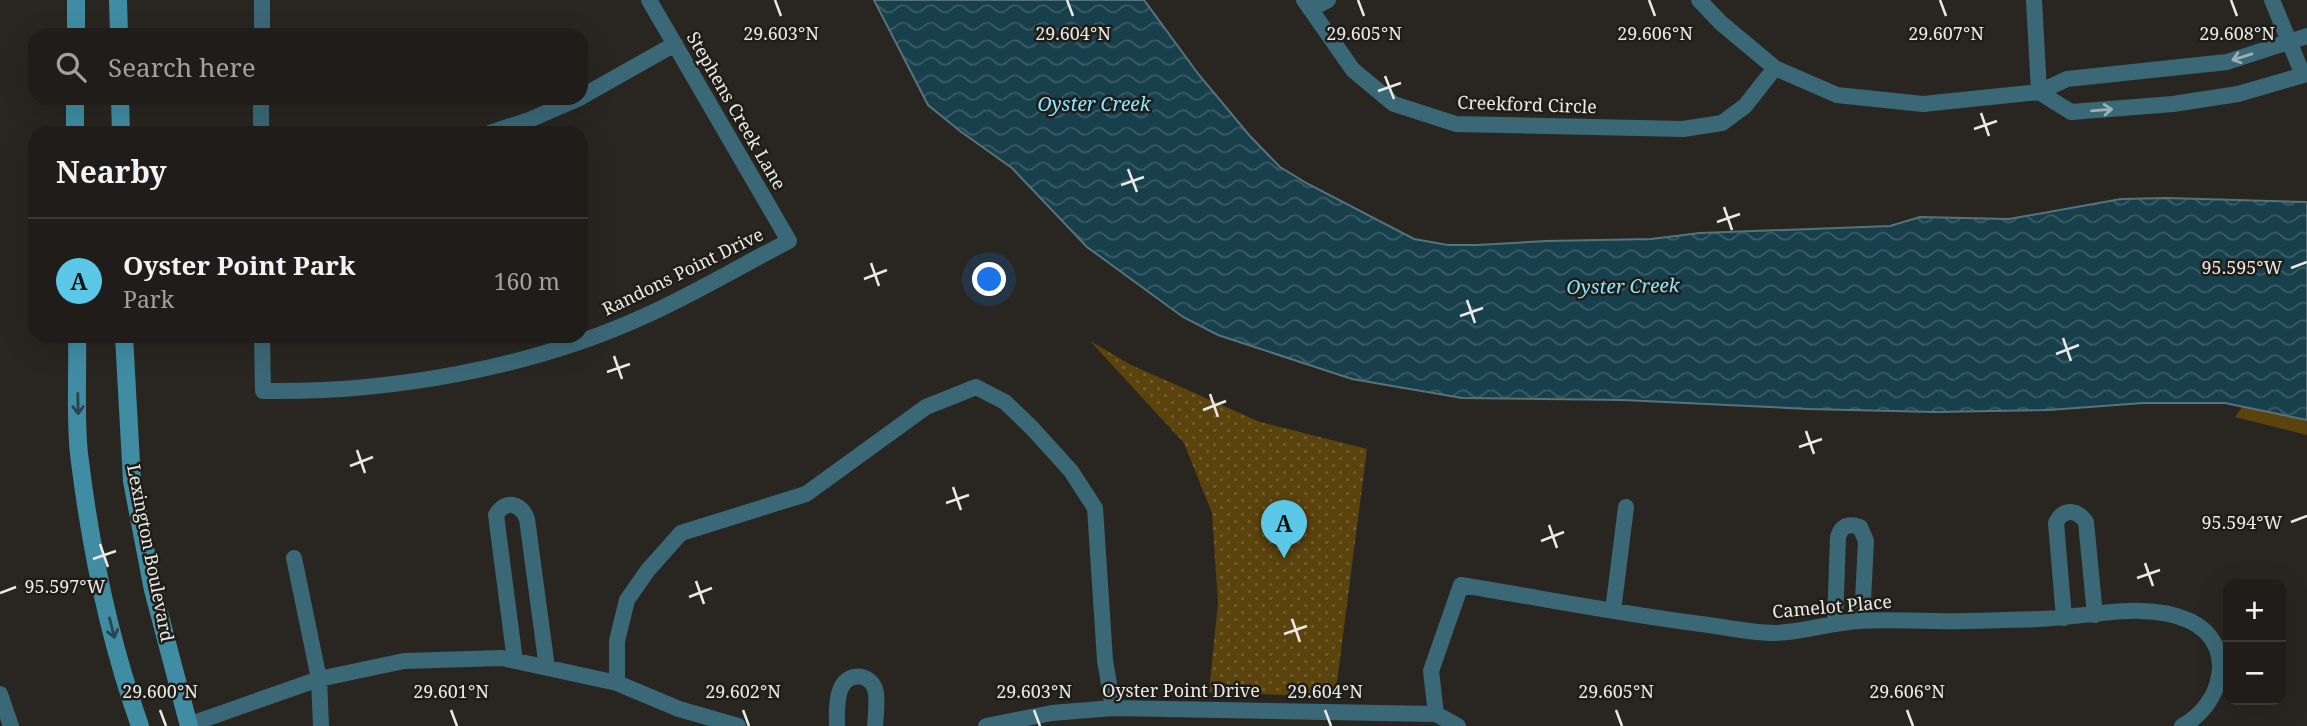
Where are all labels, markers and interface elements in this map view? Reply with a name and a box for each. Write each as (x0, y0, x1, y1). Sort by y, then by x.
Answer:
text: 29.603°N (743, 21, 819, 45)
text: 29.604°N (1035, 21, 1111, 45)
text: 29.605°N (1326, 21, 1402, 45)
text: 29.606°N (1617, 21, 1693, 45)
text: 29.607°N (1908, 21, 1984, 45)
text: 29.608°N (2199, 21, 2275, 45)
street label: Stephens Creek Lane (682, 27, 792, 194)
search box (28, 28, 588, 105)
icon: search (52, 48, 90, 86)
text: Search here (108, 49, 256, 85)
one-way arrow (2232, 52, 2254, 65)
street label: Creekford Circle (1457, 90, 1597, 118)
water label: Oyster Creek (1037, 91, 1152, 117)
one-way arrow (2090, 103, 2113, 116)
text: Nearby (56, 151, 167, 192)
street label: Randons Point Drive (598, 222, 767, 321)
text: Oyster Point Park (123, 247, 355, 283)
text: 95.595°W (2202, 255, 2283, 279)
your location (972, 262, 1006, 296)
text: A (70, 265, 88, 297)
text: 160 m (494, 265, 560, 297)
water label: Oyster Creek (1566, 272, 1681, 300)
text: Park (123, 283, 174, 315)
one-way arrow (71, 392, 85, 415)
street label: Lexington Boulevard (122, 462, 180, 644)
pin: A (1261, 500, 1307, 558)
text: 95.594°W (2202, 510, 2283, 534)
text: 95.597°W (25, 574, 106, 598)
map controls (2223, 579, 2286, 705)
button: + (2223, 579, 2286, 642)
street label: Camelot Place (1771, 589, 1893, 623)
one-way arrow (106, 617, 119, 639)
button: − (2223, 642, 2286, 705)
street label: Oyster Point Drive (1102, 678, 1260, 702)
text: 29.600°N (122, 679, 198, 703)
text: 29.601°N (413, 679, 489, 703)
text: 29.602°N (705, 679, 781, 703)
text: 29.603°N (996, 679, 1072, 703)
text: 29.604°N (1287, 679, 1363, 703)
text: 29.605°N (1578, 679, 1654, 703)
text: 29.606°N (1869, 679, 1945, 703)

